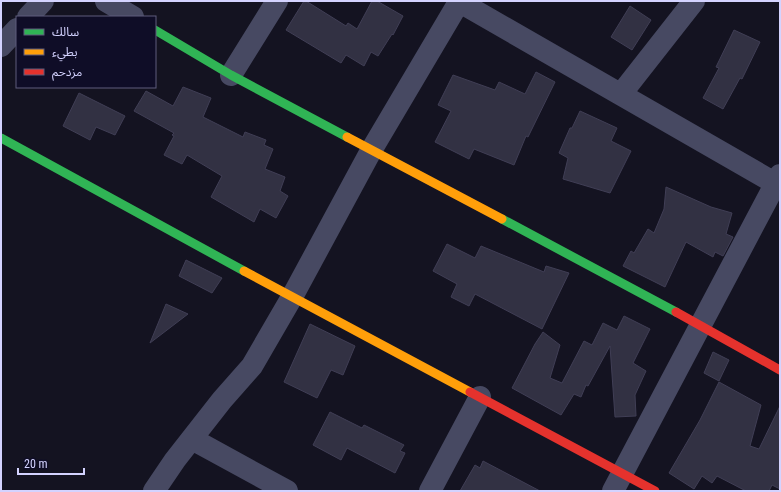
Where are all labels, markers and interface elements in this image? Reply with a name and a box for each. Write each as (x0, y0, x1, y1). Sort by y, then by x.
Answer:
legend (16, 16, 156, 88)
text: سالك (52, 25, 79, 39)
text: بطيء (52, 45, 78, 62)
text: مزدحم (52, 65, 82, 81)
scale bar (18, 450, 84, 476)
text: 20 m (24, 457, 48, 471)

